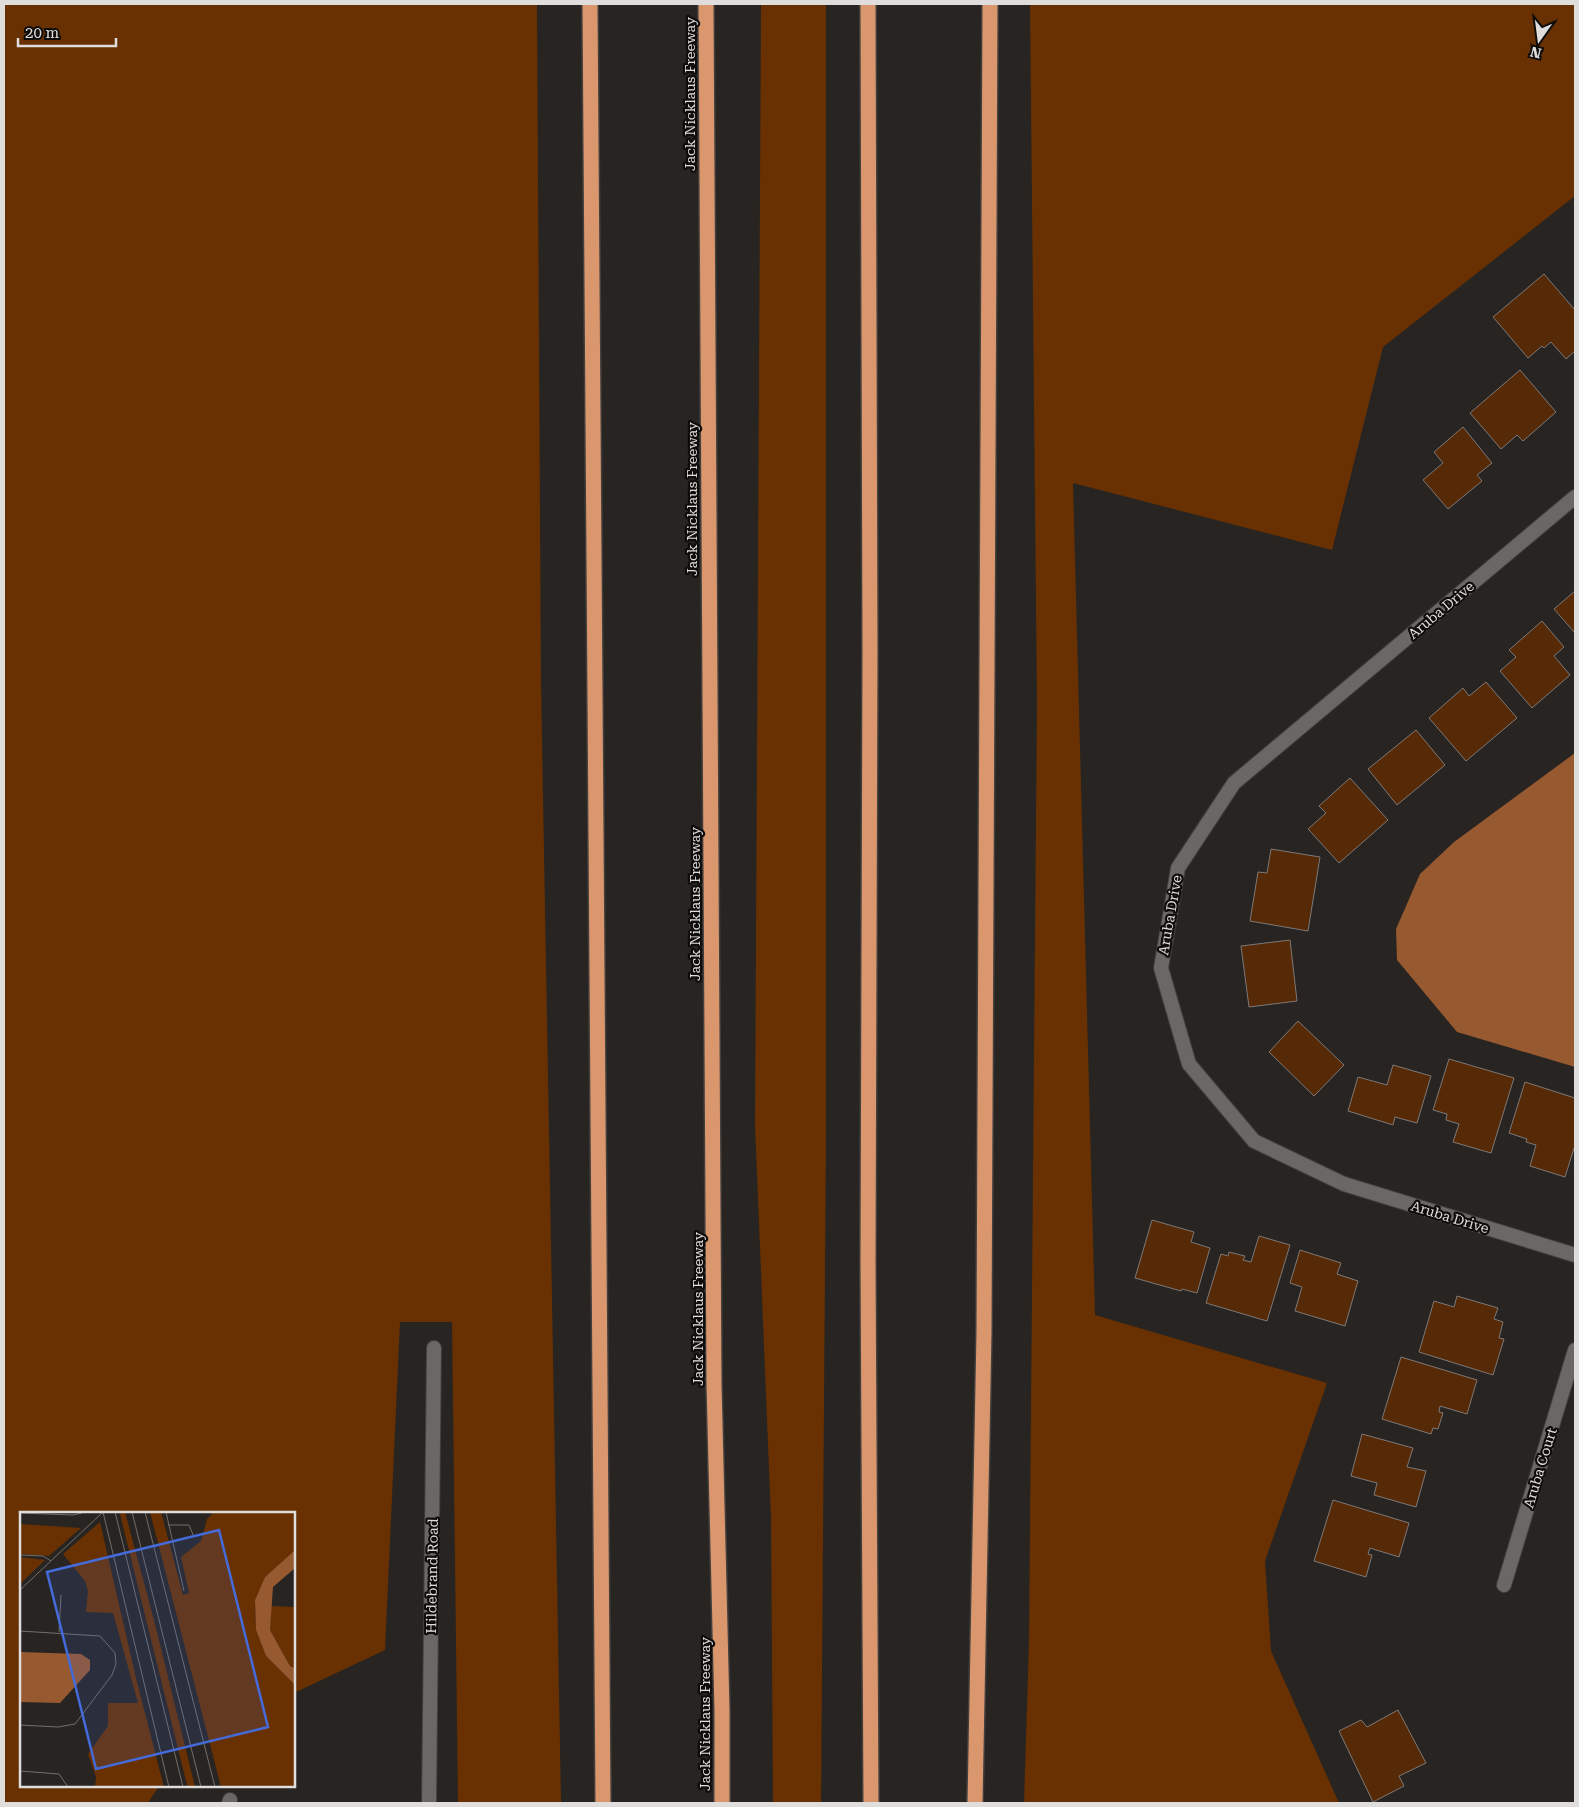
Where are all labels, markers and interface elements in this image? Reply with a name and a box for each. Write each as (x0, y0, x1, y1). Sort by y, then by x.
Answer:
scale bar (18, 15, 115, 47)
north arrow (1514, 15, 1564, 65)
street label: Jack Nicklaus Freeway (682, 16, 698, 171)
text: 20 m (25, 24, 60, 42)
text: N (1528, 43, 1543, 62)
street label: Jack Nicklaus Freeway (684, 421, 700, 576)
street label: Aruba Drive (1405, 578, 1477, 642)
street label: Jack Nicklaus Freeway (687, 826, 703, 981)
street label: Aruba Drive (1155, 873, 1185, 956)
street label: Aruba Drive (1409, 1198, 1491, 1237)
street label: Jack Nicklaus Freeway (690, 1231, 706, 1386)
street label: Aruba Court (1520, 1426, 1560, 1510)
inset map (20, 1512, 295, 1787)
street label: Hildebrand Road (423, 1518, 441, 1634)
street label: Jack Nicklaus Freeway (697, 1636, 713, 1791)

